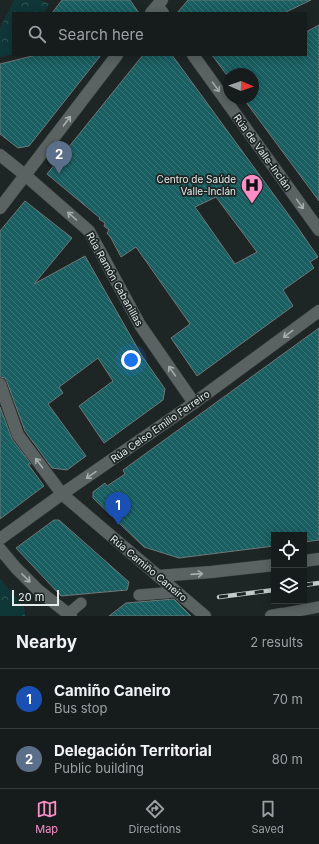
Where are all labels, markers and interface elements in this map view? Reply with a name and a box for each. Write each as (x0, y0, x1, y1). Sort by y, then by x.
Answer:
search box (12, 12, 307, 56)
icon: search (26, 23, 48, 45)
text: Search here (58, 25, 144, 44)
north arrow (223, 68, 259, 104)
one-way arrow (212, 81, 220, 92)
street label: Rúa de Valle-Inclán (231, 112, 295, 192)
one-way arrow (62, 116, 71, 127)
pin: 2 (46, 141, 72, 174)
hospital icon: Centro de Saúde Valle-Inclán (239, 172, 265, 205)
place label: Centro de Saúde Valle-Inclán (157, 173, 236, 197)
one-way arrow (296, 198, 304, 209)
one-way arrow (67, 211, 77, 221)
street label: Rúa Ramón Cabanillas (84, 230, 146, 328)
one-way arrow (282, 330, 293, 338)
your location (121, 350, 141, 370)
one-way arrow (168, 366, 176, 377)
street label: Rúa Celso Emilio Ferreiro (108, 387, 212, 465)
one-way arrow (35, 457, 43, 468)
one-way arrow (85, 471, 96, 479)
pin: 1 (105, 492, 131, 525)
street label: Rúa Camiño Caneiro (108, 532, 190, 604)
map controls (271, 532, 307, 604)
button: locate (271, 532, 307, 568)
button: layers (271, 568, 307, 604)
one-way arrow (190, 570, 203, 577)
one-way arrow (21, 573, 31, 583)
scale bar (12, 588, 59, 607)
text: 20 m (18, 590, 44, 604)
text: Nearby (16, 632, 77, 652)
text: 2 results (250, 634, 303, 650)
text: Camiño Caneiro (54, 681, 171, 700)
text: 1 (26, 691, 32, 707)
text: 70 m (273, 691, 303, 707)
text: Bus stop (54, 700, 107, 716)
text: Delegación Territorial (54, 741, 212, 760)
text: 2 (25, 751, 33, 767)
text: 80 m (272, 751, 303, 767)
text: Public building (54, 760, 144, 776)
tab: Map (35, 798, 58, 836)
tab: Directions (129, 798, 181, 836)
tab: Saved (252, 798, 284, 836)

